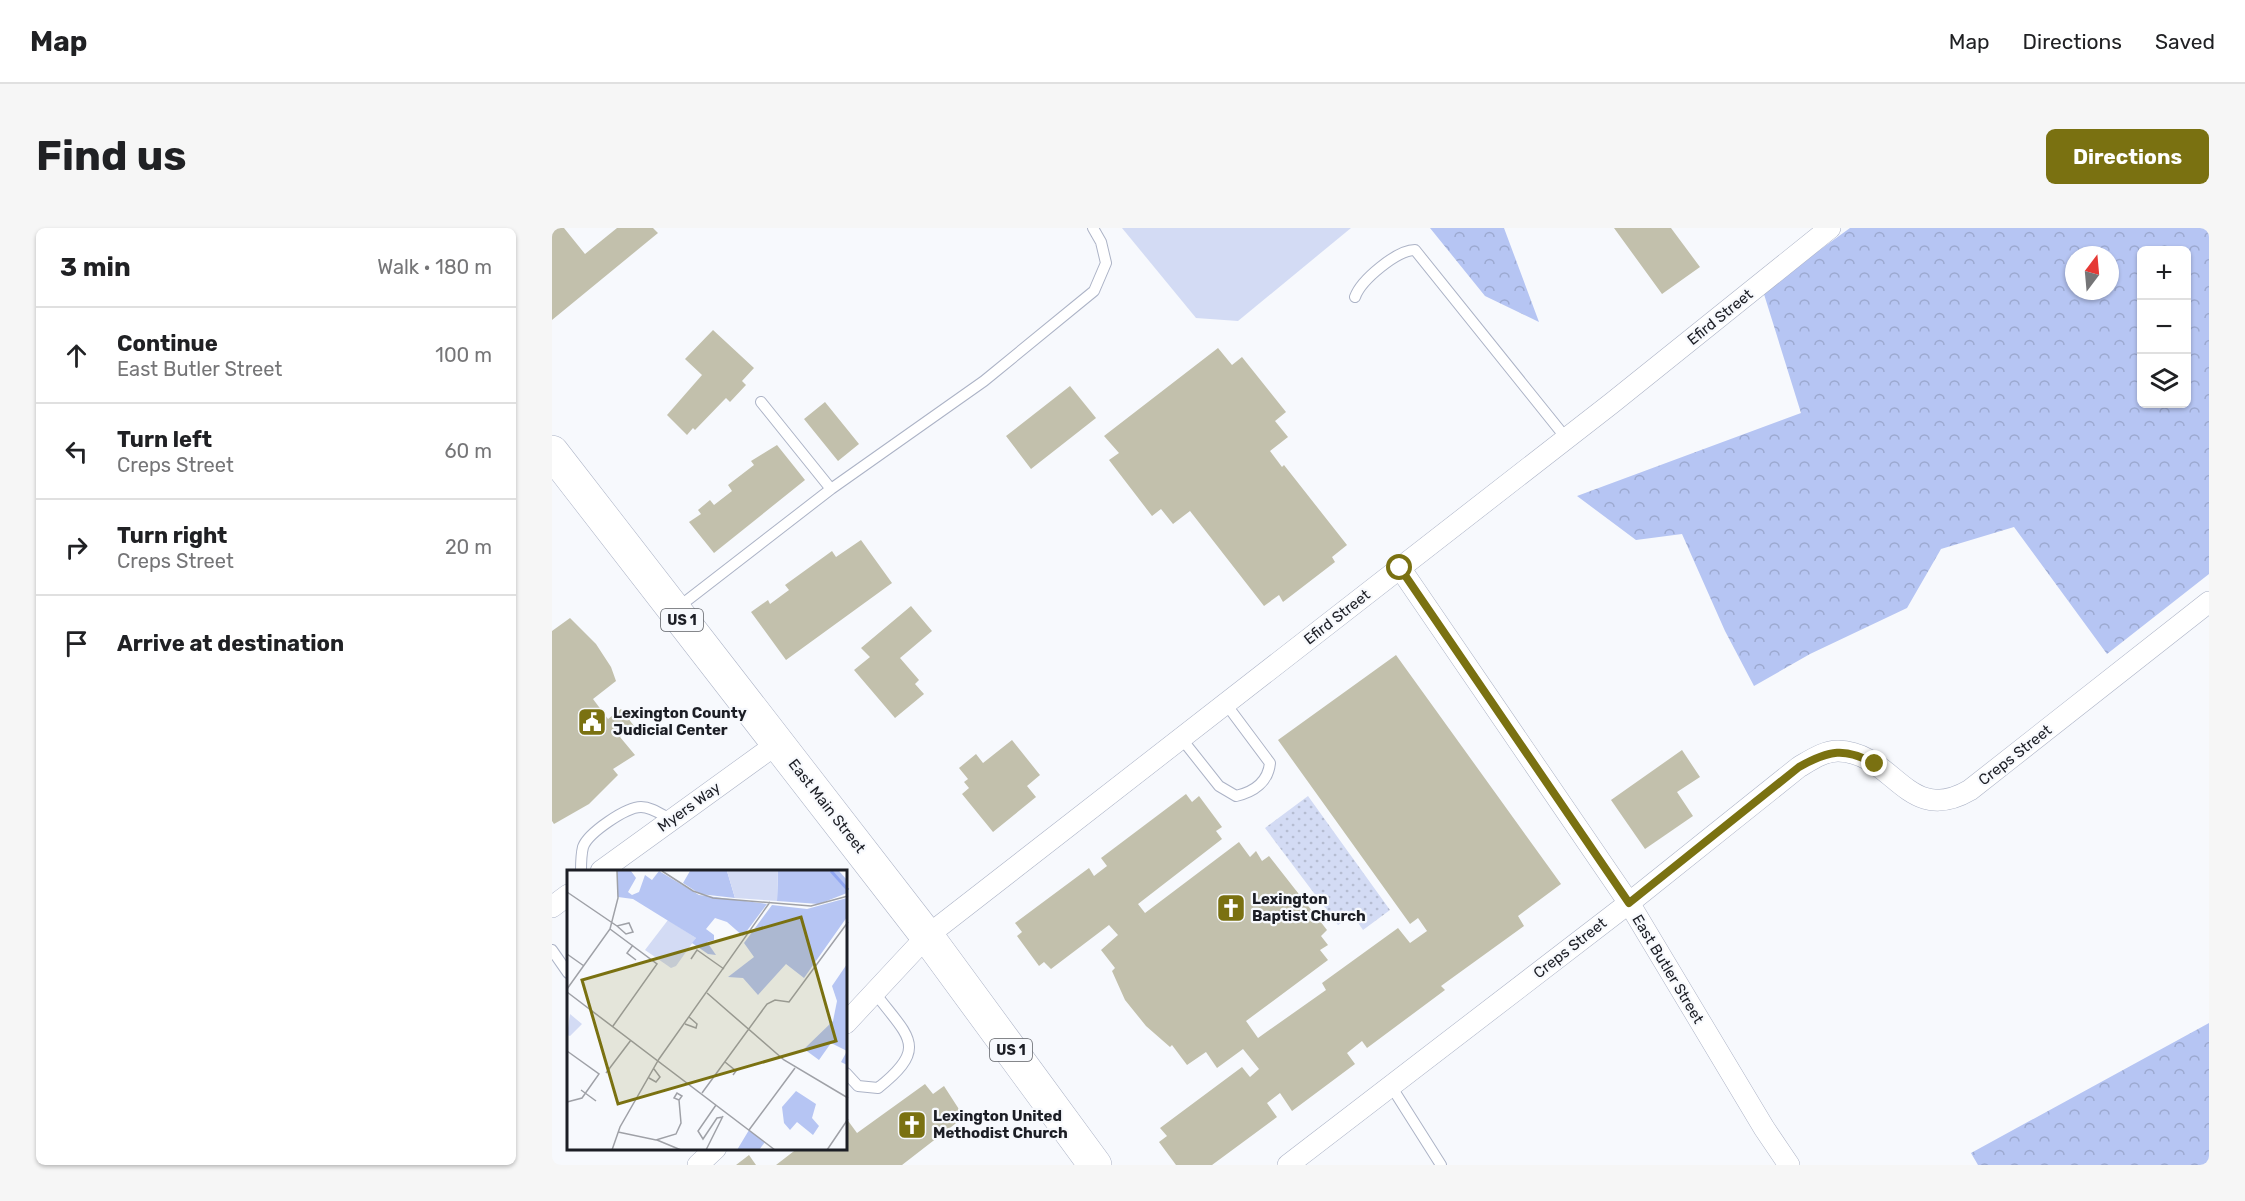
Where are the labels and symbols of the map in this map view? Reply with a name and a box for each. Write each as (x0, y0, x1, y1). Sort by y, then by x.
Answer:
north arrow (2065, 246, 2119, 300)
street label: Efird Street (1684, 285, 1756, 349)
route start (1386, 554, 1412, 580)
street label: Efird Street (1300, 586, 1374, 648)
road number: US 1 (661, 609, 703, 631)
place label: Lexington County Judicial Center (613, 704, 747, 739)
public building icon: Lexington County Judicial Center (576, 706, 608, 738)
street label: Creps Street (1975, 721, 2055, 789)
route end (1861, 750, 1887, 776)
street label: East Main Street (785, 755, 869, 857)
street label: Myers Way (654, 778, 724, 836)
inset map (567, 870, 848, 1150)
place label: Lexington Baptist Church (1252, 890, 1366, 925)
church icon: Lexington Baptist Church (1215, 892, 1247, 924)
street label: East Butler Street (1628, 911, 1708, 1027)
street label: Creps Street (1530, 914, 1610, 982)
road number: US 1 (990, 1039, 1032, 1061)
place label: Lexington United Methodist Church (933, 1107, 1068, 1142)
church icon: Lexington United Methodist Church (896, 1109, 928, 1141)

